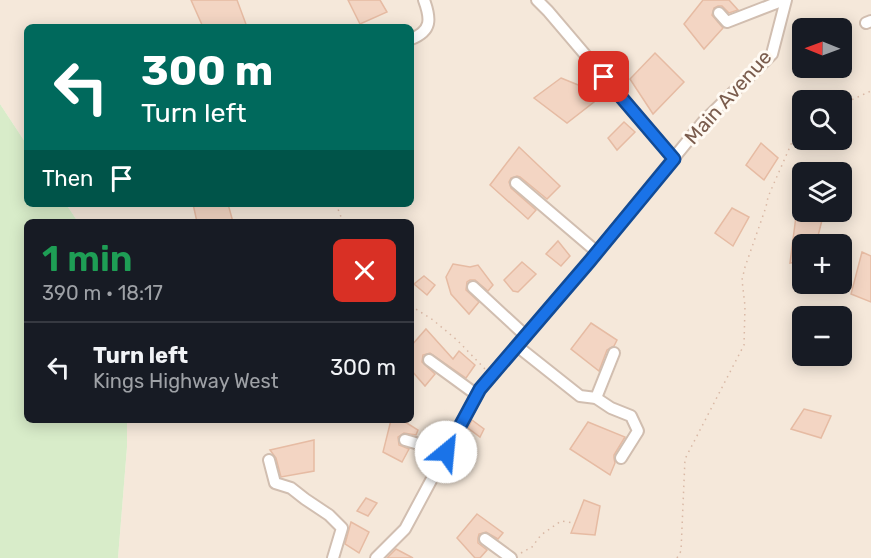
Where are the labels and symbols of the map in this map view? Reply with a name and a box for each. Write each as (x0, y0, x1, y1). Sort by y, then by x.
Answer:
north arrow (792, 18, 852, 78)
street label: Main Avenue (679, 45, 777, 149)
pin (578, 51, 629, 102)
position arrow (414, 420, 478, 484)

